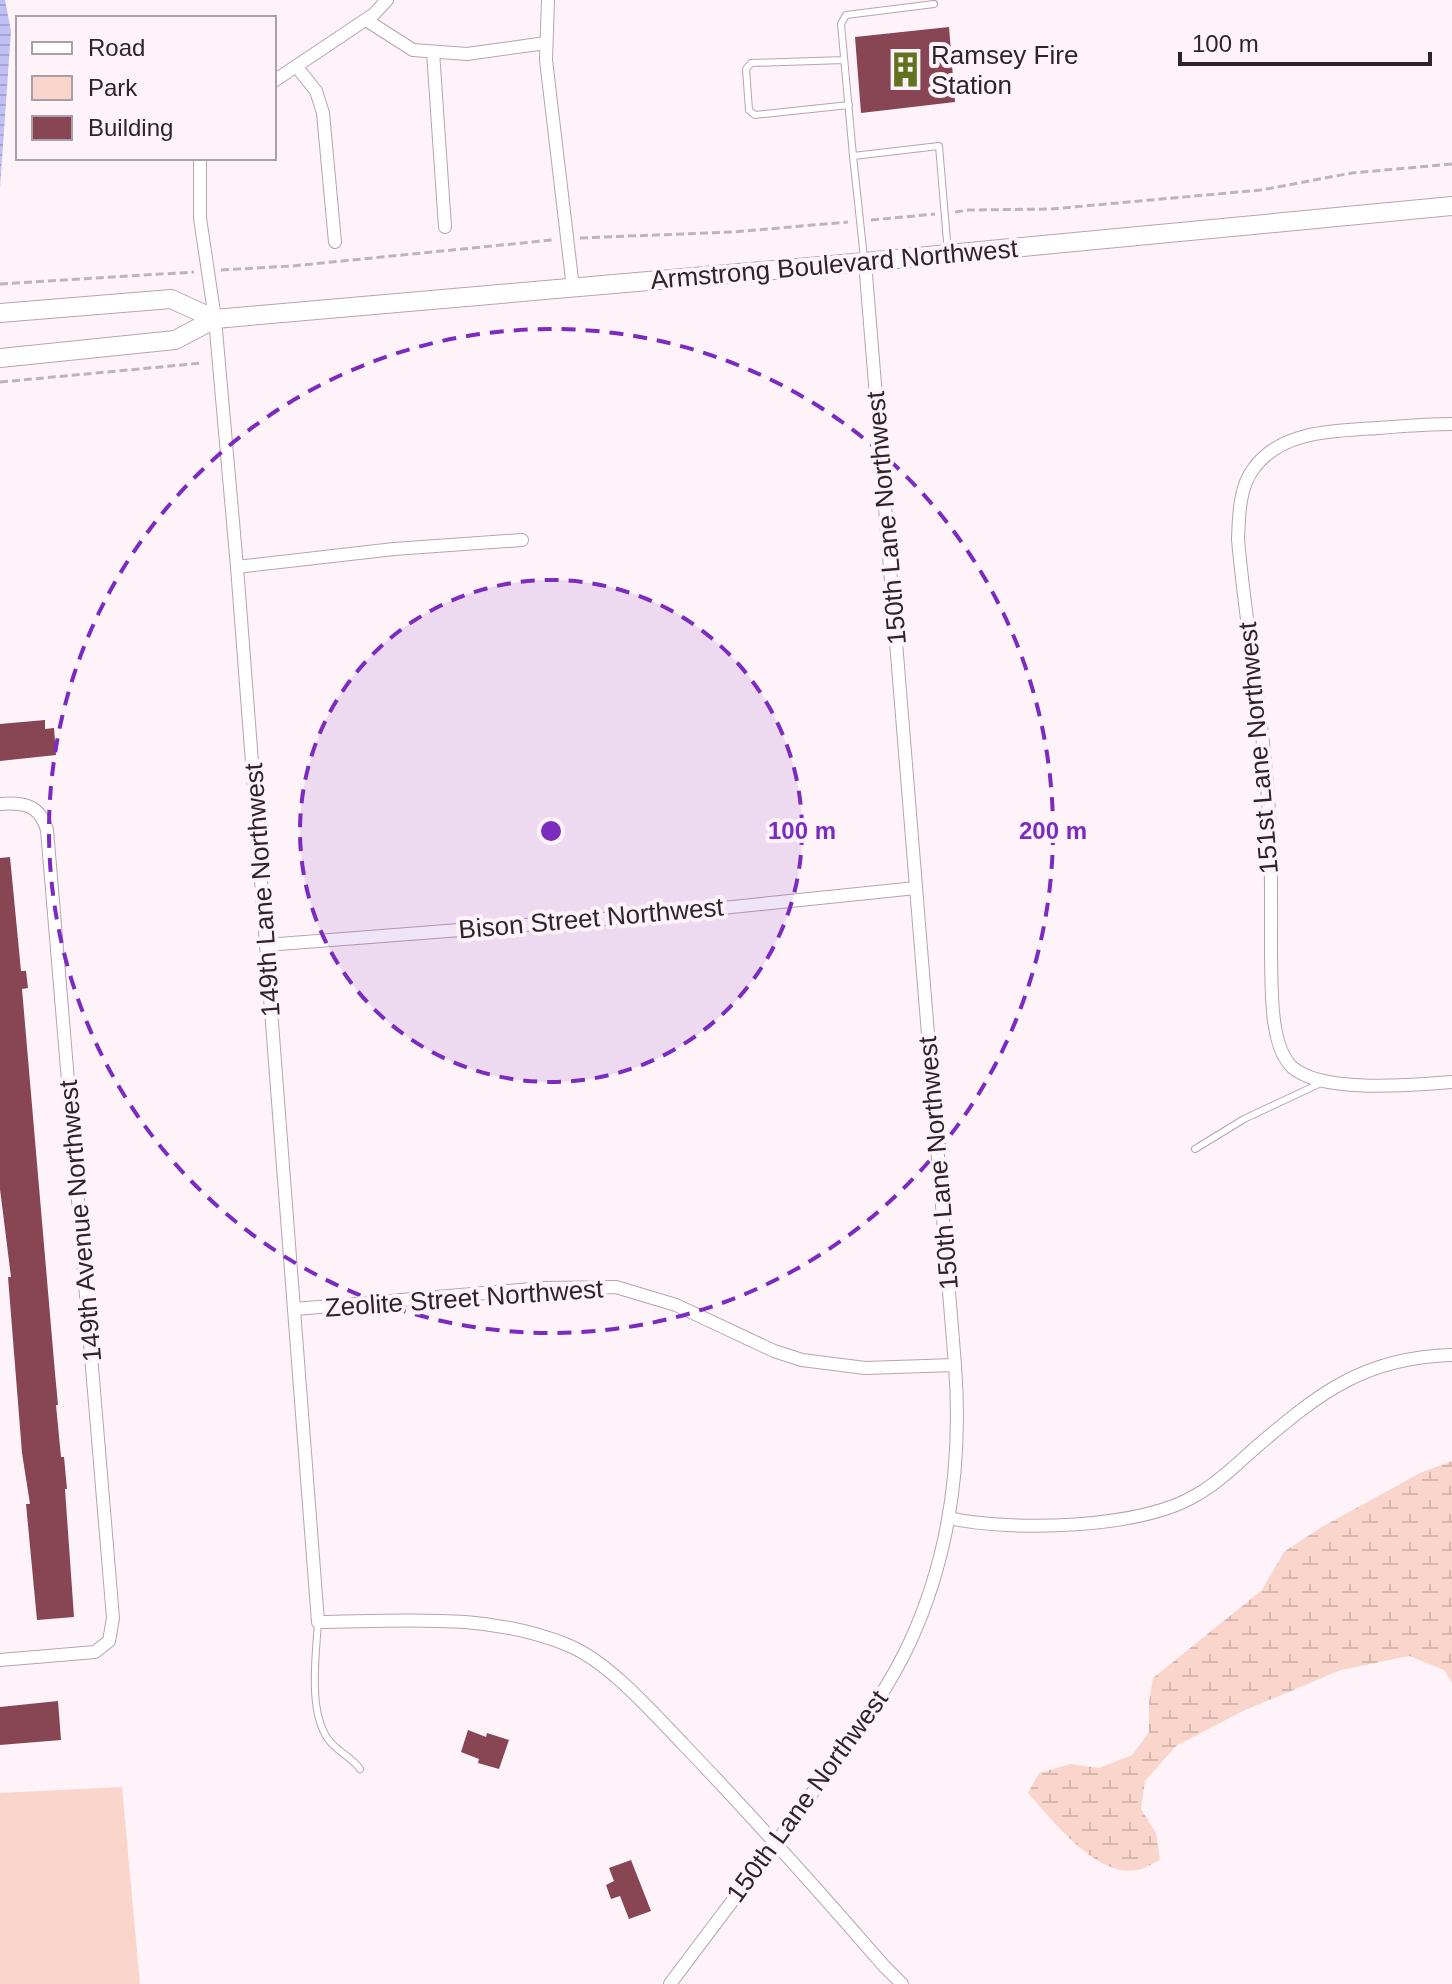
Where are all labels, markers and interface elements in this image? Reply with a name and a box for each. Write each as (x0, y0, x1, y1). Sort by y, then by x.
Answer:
legend (16, 16, 276, 160)
scale bar (1180, 16, 1430, 66)
text: 100 m (1192, 30, 1259, 57)
text: Road (88, 34, 145, 61)
place label: Ramsey Fire Station (931, 40, 1078, 100)
building icon: Ramsey Fire Station (886, 51, 924, 89)
text: Park (88, 74, 138, 101)
text: Building (88, 114, 173, 141)
street label: Armstrong Boulevard Northwest (649, 233, 1020, 295)
street label: 150th Lane Northwest (860, 389, 912, 646)
street label: 151st Lane Northwest (1232, 620, 1284, 875)
street label: 149th Lane Northwest (238, 761, 286, 1018)
centre of rings (537, 817, 565, 845)
text: 100 m (768, 817, 836, 844)
text: 200 m (1019, 817, 1087, 844)
street label: Bison Street Northwest (457, 891, 726, 945)
street label: 150th Lane Northwest (912, 1034, 964, 1291)
street label: 149th Avenue Northwest (53, 1078, 107, 1363)
street label: Zeolite Street Northwest (324, 1273, 605, 1323)
street label: 150th Lane Northwest (720, 1684, 894, 1908)

